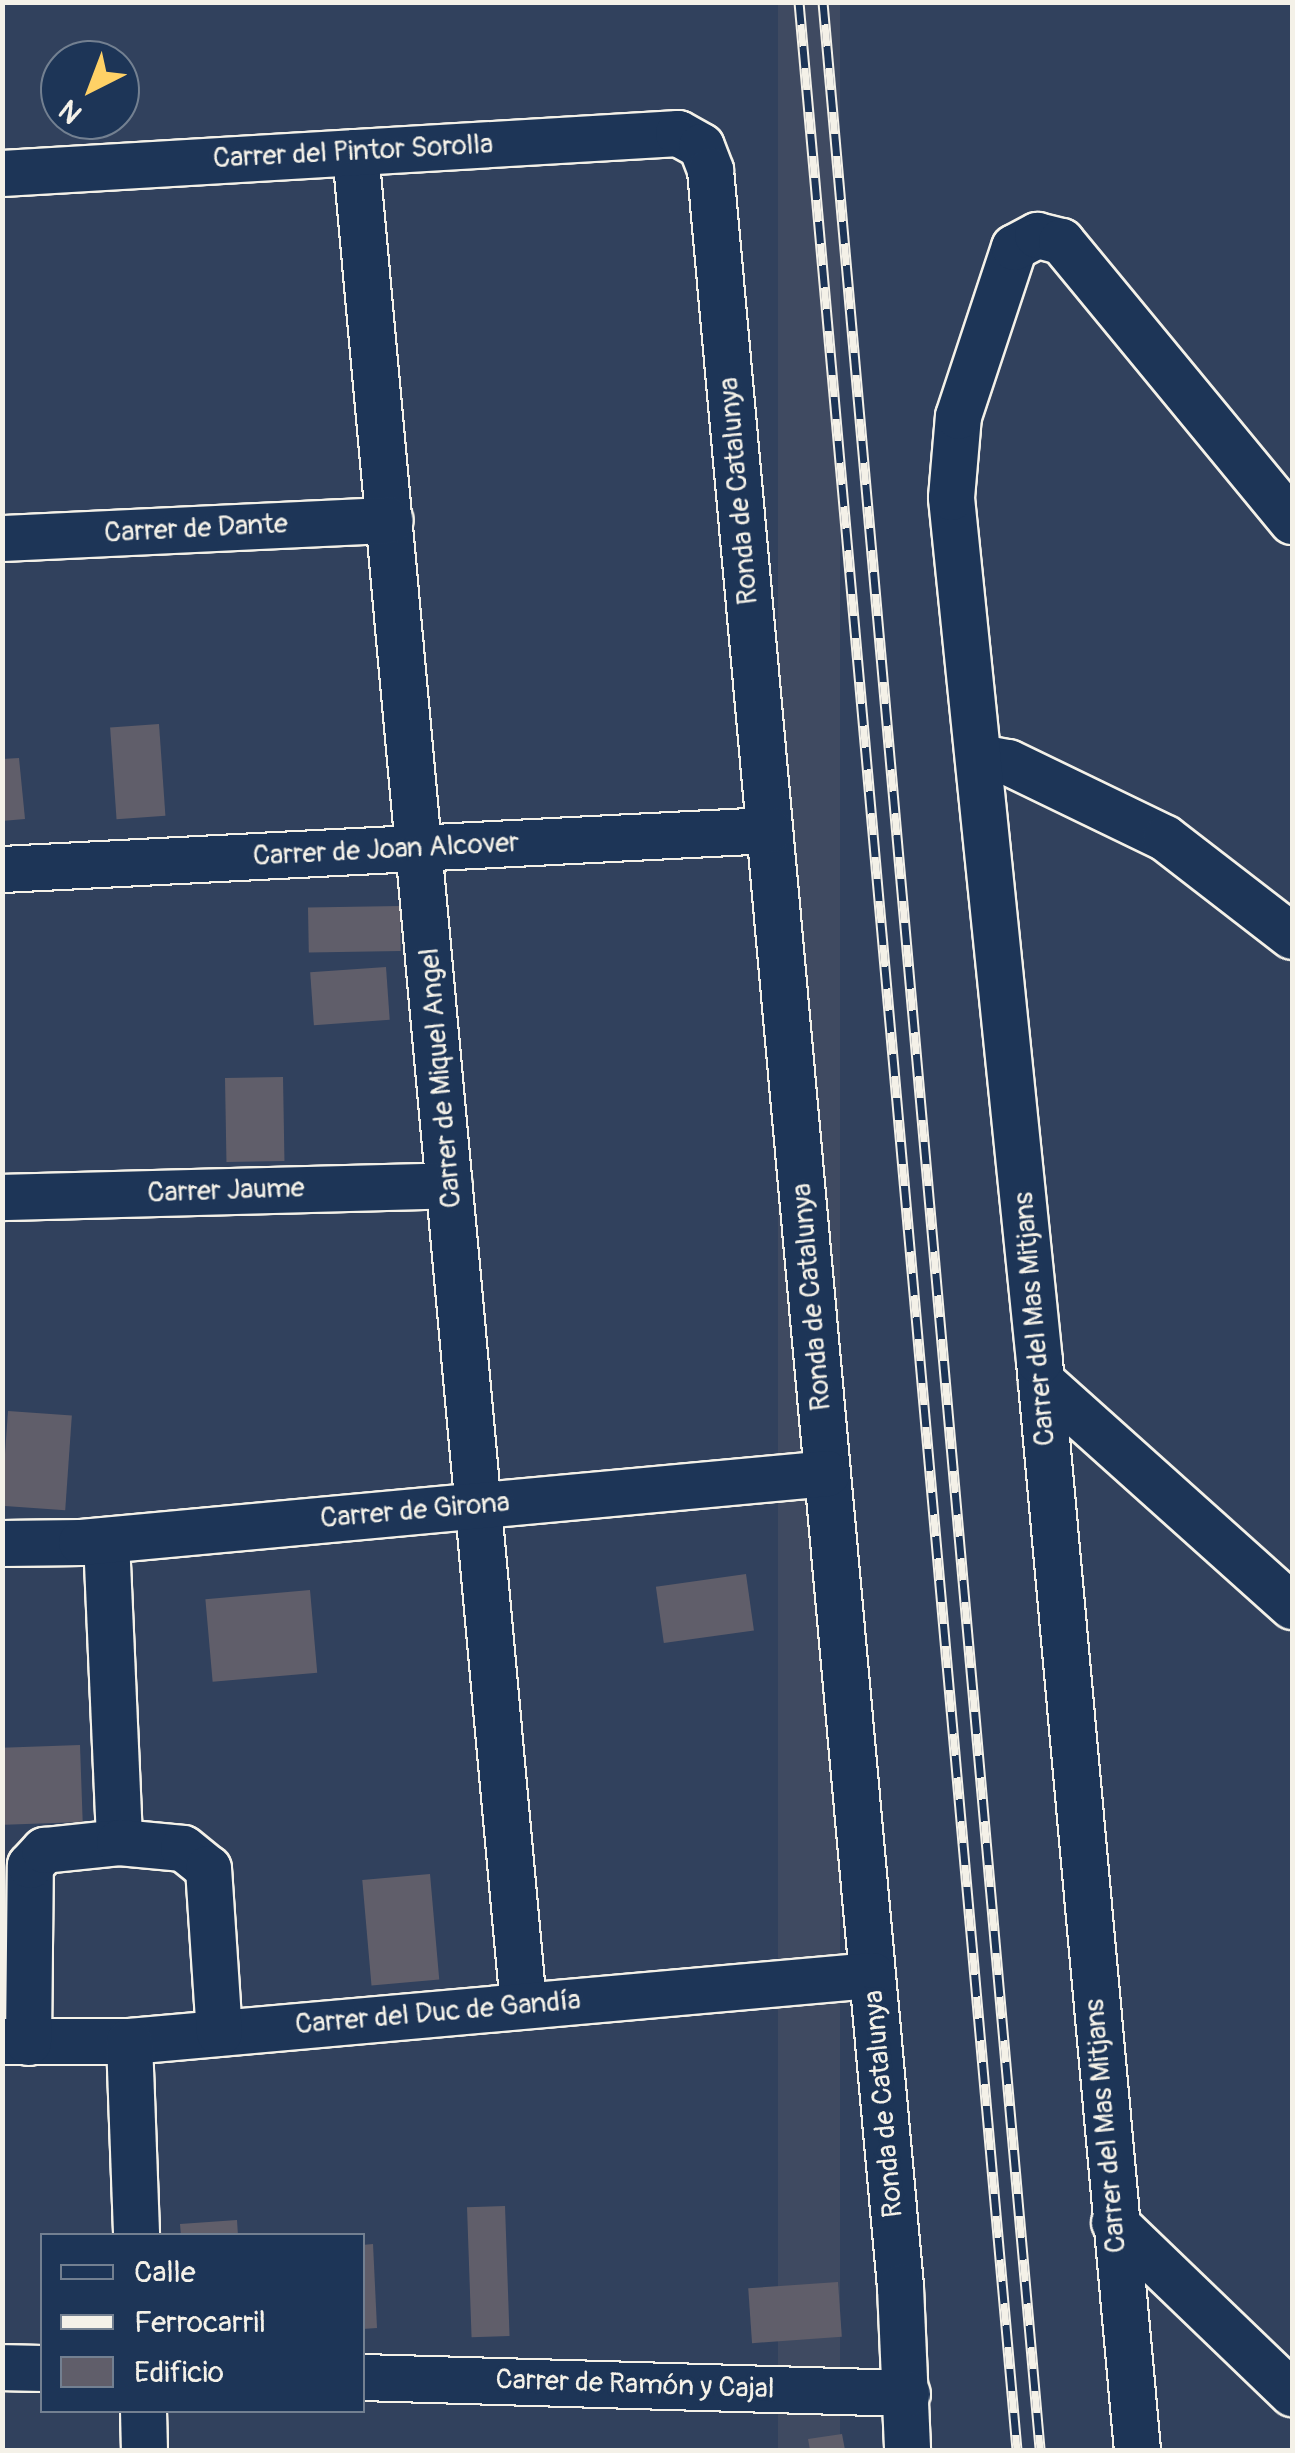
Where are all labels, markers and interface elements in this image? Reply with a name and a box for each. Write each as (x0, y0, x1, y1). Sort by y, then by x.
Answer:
north arrow (40, 40, 140, 140)
text: N (52, 92, 90, 131)
street label: Carrer del Pintor Sorolla (212, 128, 494, 176)
street label: Ronda de Catalunya (712, 376, 766, 606)
street label: Carrer de Dante (103, 507, 289, 551)
street label: Carrer de Joan Alcover (252, 826, 520, 874)
street label: Carrer de Miquel Angel (413, 947, 469, 1209)
street label: Carrer Jaume (147, 1171, 305, 1211)
street label: Ronda de Catalunya (785, 1182, 839, 1412)
street label: Carrer del Mas Mitjans (1007, 1191, 1063, 1447)
street label: Carrer de Girona (319, 1486, 511, 1536)
street label: Carrer del Duc de Gandía (294, 1984, 582, 2042)
street label: Ronda de Catalunya (857, 1989, 911, 2219)
street label: Carrer del Mas Mitjans (1078, 1998, 1134, 2254)
legend (40, 2233, 365, 2413)
text: Calle (134, 2254, 196, 2291)
text: Ferrocarril (134, 2304, 266, 2341)
text: Edificio (134, 2354, 224, 2391)
street label: Carrer de Ramón y Cajal (495, 2363, 775, 2407)

